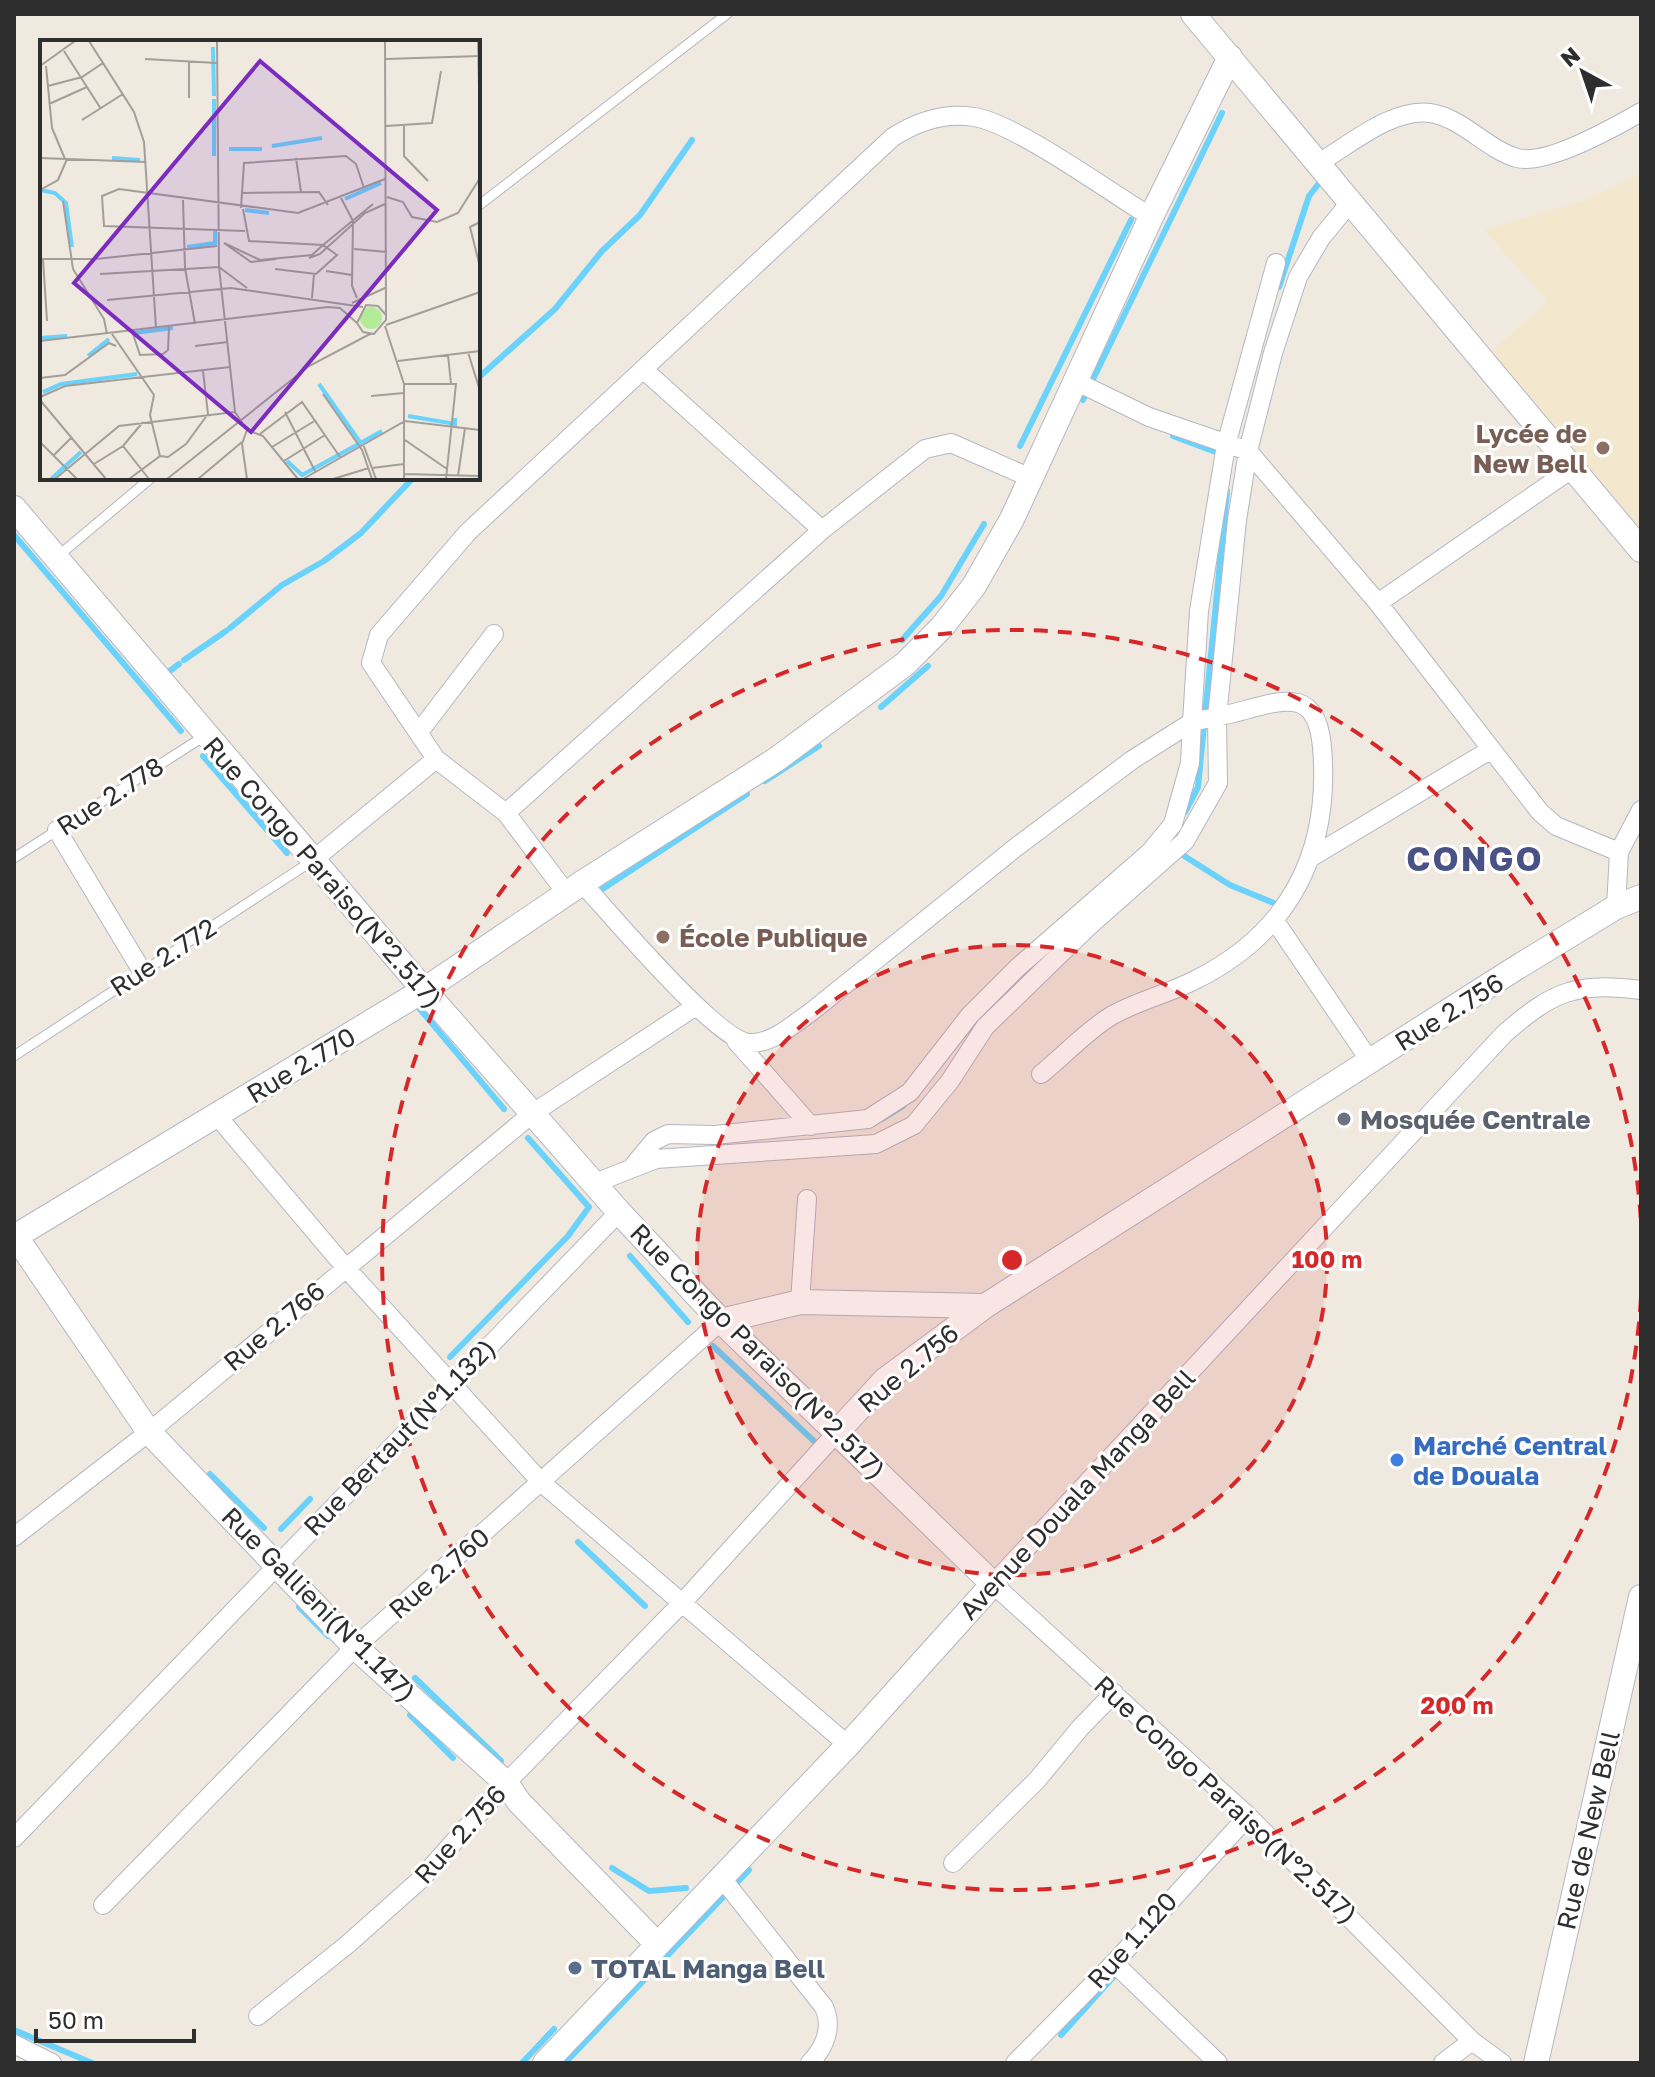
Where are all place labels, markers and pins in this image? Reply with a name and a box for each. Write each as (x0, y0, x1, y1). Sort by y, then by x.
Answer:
place label: Lycée de New Bell (1473, 418, 1587, 479)
marker: Lycée de New Bell (1594, 439, 1612, 457)
place label: École Publique (679, 922, 868, 953)
marker: École Publique (654, 928, 672, 946)
place label: Mosquée Centrale (1360, 1104, 1591, 1135)
marker: Mosquée Centrale (1335, 1110, 1353, 1128)
centre of rings (998, 1246, 1026, 1274)
place label: Marché Central de Douala (1413, 1430, 1607, 1491)
marker: Marché Central de Douala (1388, 1451, 1406, 1469)
place label: TOTAL Manga Bell (591, 1953, 825, 1984)
marker: TOTAL Manga Bell (566, 1959, 584, 1977)

